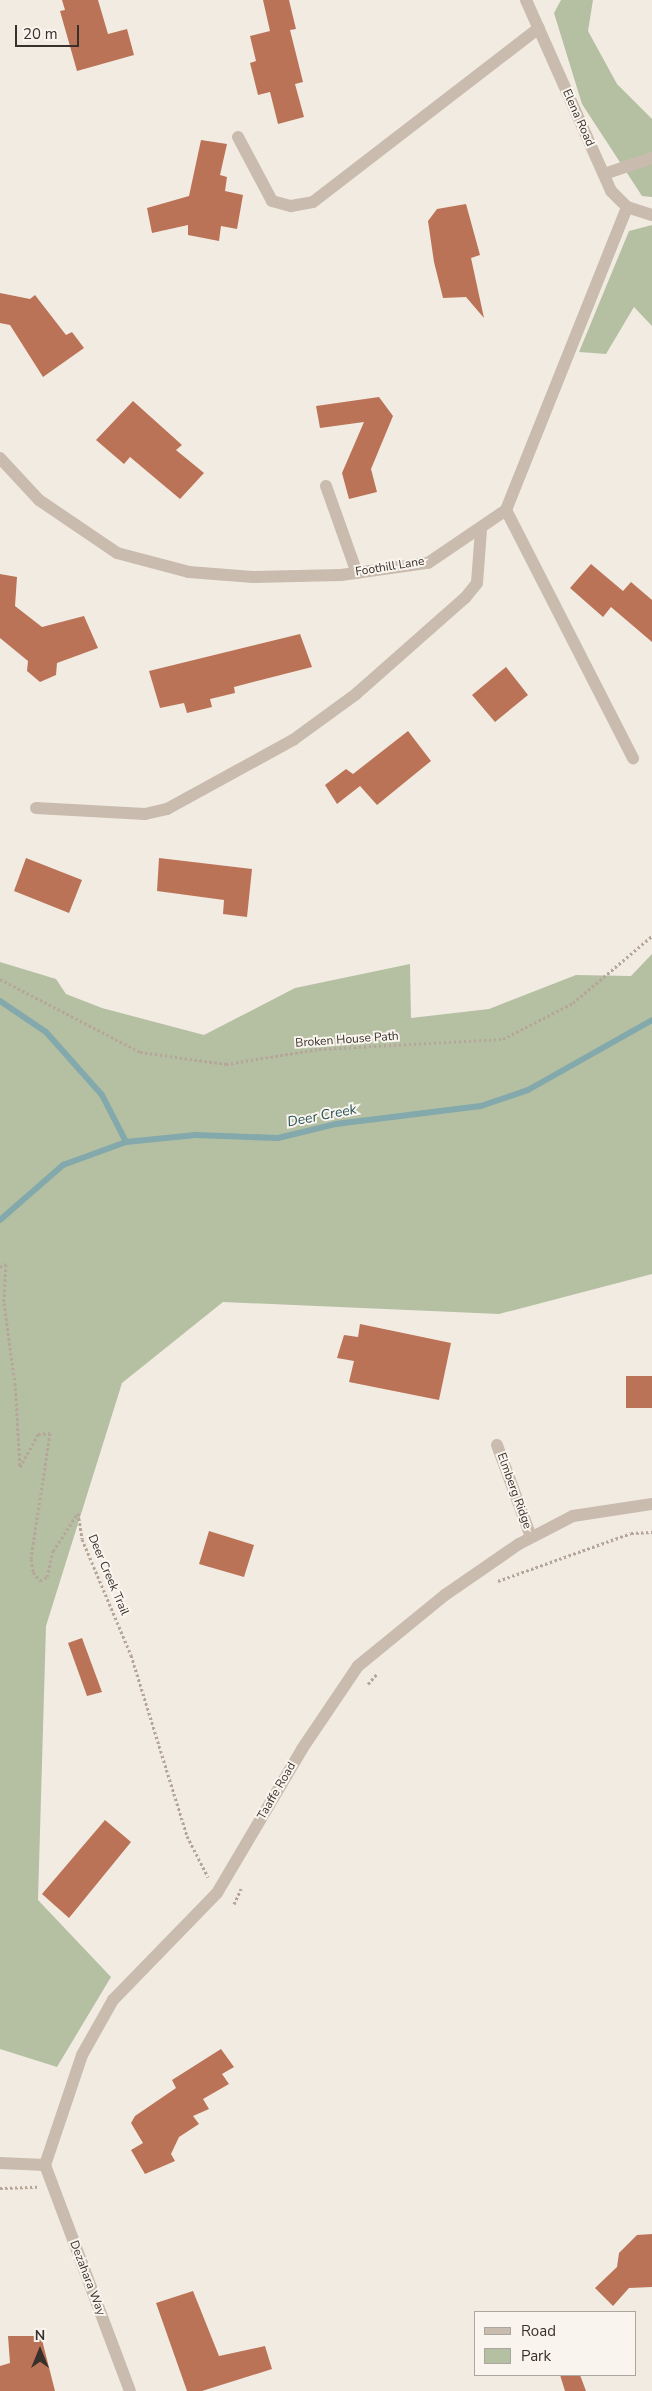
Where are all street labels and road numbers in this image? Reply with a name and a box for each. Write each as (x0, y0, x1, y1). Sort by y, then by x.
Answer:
street label: Elena Road (559, 87, 597, 149)
street label: Foothill Lane (354, 554, 426, 580)
street label: Broken House Path (295, 1029, 399, 1051)
street label: Elmberg Ridge (494, 1451, 534, 1531)
street label: Deer Creek Trail (84, 1532, 132, 1618)
street label: Taaffe Road (255, 1760, 299, 1822)
street label: Dezahara Way (66, 2239, 108, 2317)

